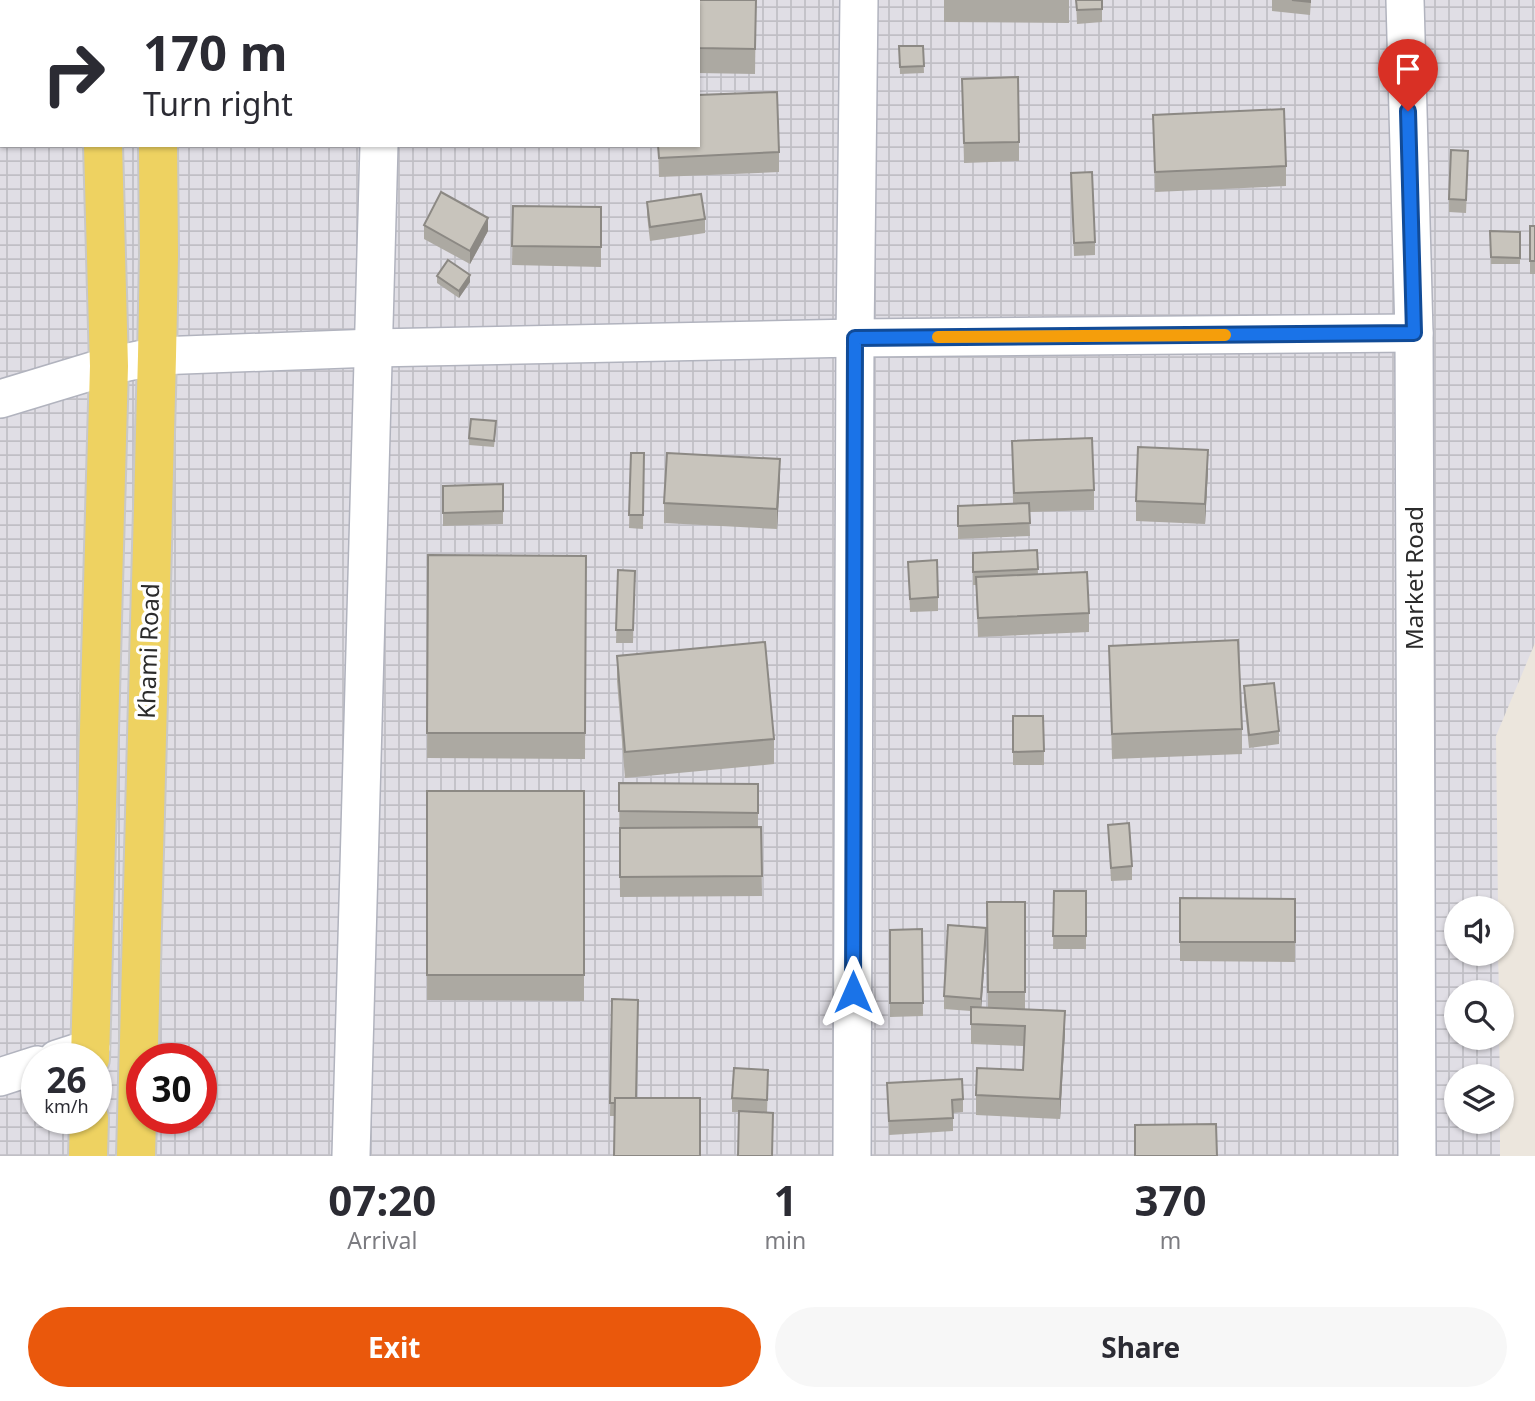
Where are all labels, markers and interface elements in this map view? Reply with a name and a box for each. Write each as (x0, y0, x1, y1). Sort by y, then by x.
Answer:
text: 170 m (143, 19, 288, 85)
icon: right (28, 28, 119, 119)
pin (1378, 39, 1438, 111)
icon: arrive (1389, 50, 1427, 88)
text: Turn right (143, 82, 293, 125)
street label: Market Road (1397, 506, 1430, 650)
street label: Khami Road (129, 583, 166, 719)
map controls (1444, 896, 1514, 1134)
button: sound (1444, 896, 1514, 966)
position arrow (816, 955, 890, 1029)
button: search (1444, 980, 1514, 1050)
speed limit sign: 30 (126, 1043, 217, 1134)
text: 26 (46, 1056, 87, 1103)
button: layers (1444, 1064, 1514, 1134)
text: km/h (44, 1094, 89, 1118)
text: 07:20 (328, 1171, 436, 1228)
text: 1 (773, 1171, 797, 1228)
text: 370 (1135, 1171, 1207, 1228)
text: Arrival (347, 1224, 417, 1256)
text: min (765, 1224, 806, 1256)
text: m (1160, 1224, 1181, 1256)
button: Exit (28, 1307, 761, 1387)
button: Share (775, 1307, 1507, 1387)

